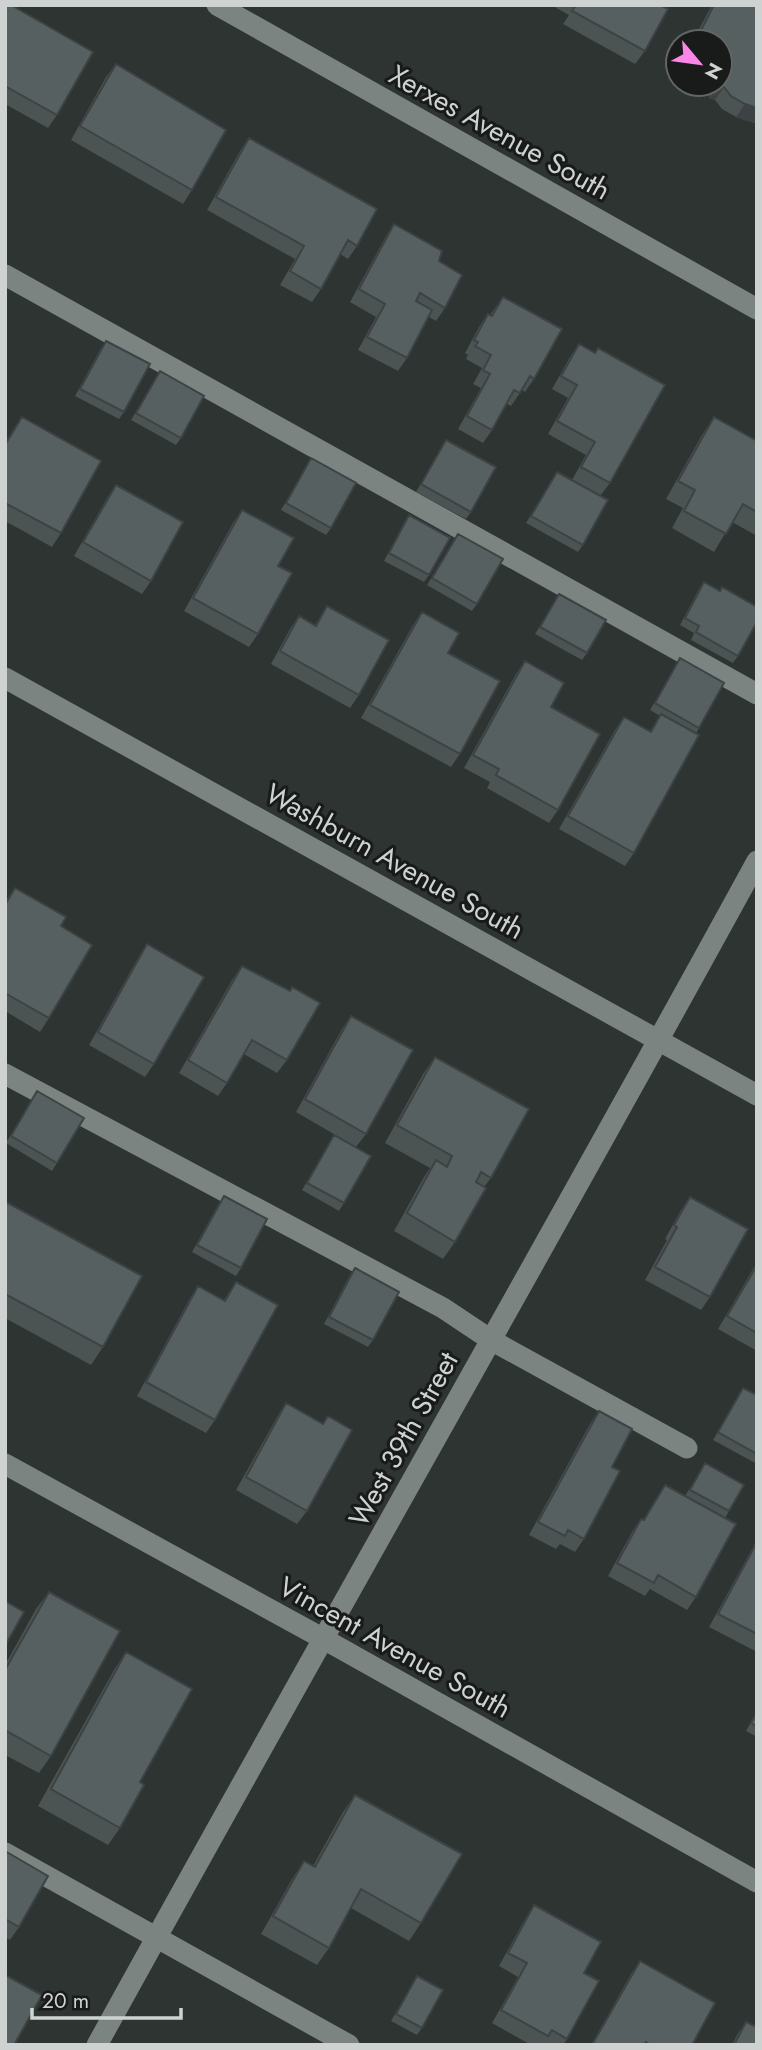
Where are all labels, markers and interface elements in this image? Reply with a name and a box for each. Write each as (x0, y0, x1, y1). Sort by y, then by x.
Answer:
north arrow (664, 28, 734, 98)
street label: Xerxes Avenue South (382, 55, 618, 210)
text: N (698, 58, 729, 84)
street label: Washburn Avenue South (258, 773, 532, 950)
street label: West 39th Street (338, 1344, 469, 1534)
street label: Vincent Avenue South (271, 1566, 519, 1729)
scale bar (32, 1976, 180, 2020)
text: 20 m (42, 1986, 89, 2016)

